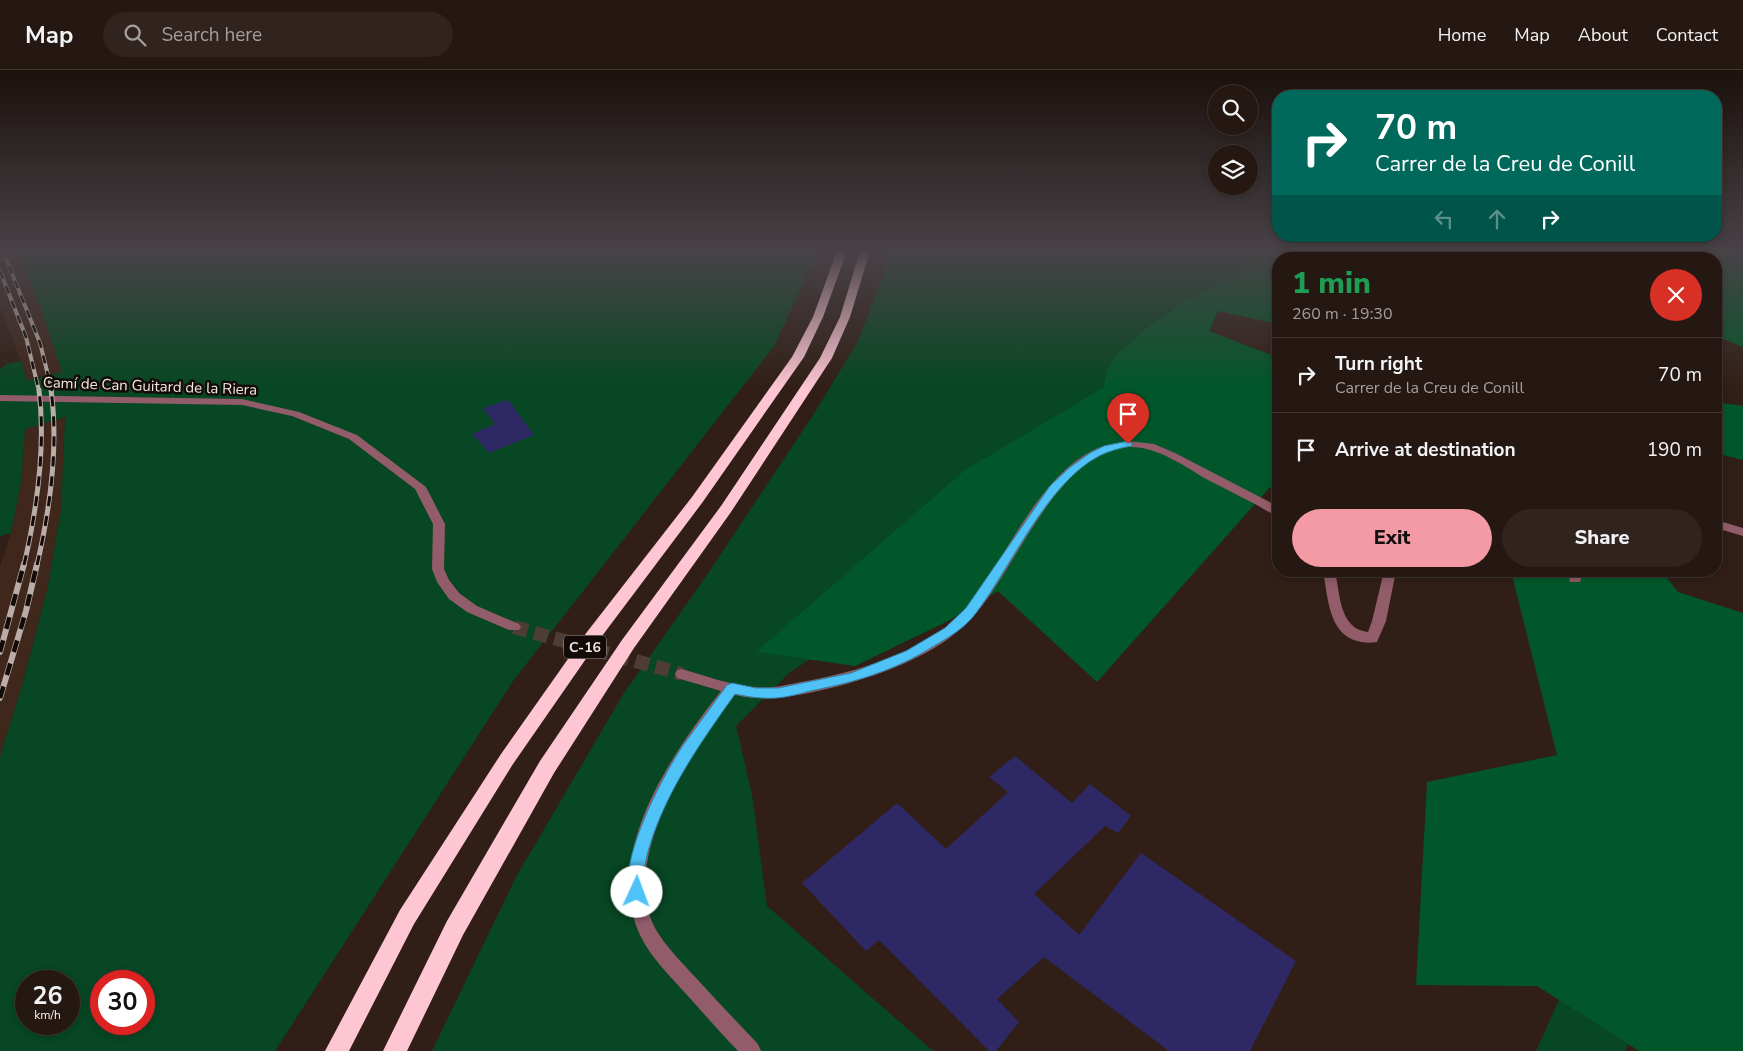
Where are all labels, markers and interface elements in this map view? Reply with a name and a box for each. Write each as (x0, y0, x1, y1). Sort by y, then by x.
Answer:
search box (103, 12, 453, 57)
text: Map (25, 19, 73, 51)
icon: search (121, 21, 149, 49)
text: Search here (161, 22, 262, 48)
text: Home (1438, 23, 1486, 47)
text: Map (1514, 23, 1550, 47)
text: About (1578, 23, 1628, 47)
text: Contact (1656, 23, 1718, 47)
map controls (1208, 85, 1258, 195)
button: search (1208, 85, 1258, 135)
text: 70 m (1375, 104, 1457, 151)
icon: right (1292, 110, 1357, 175)
button: layers (1208, 145, 1258, 195)
text: Carrer de la Creu de Conill (1375, 149, 1635, 179)
icon: left (1430, 205, 1458, 233)
icon: ahead (1483, 205, 1511, 233)
icon: right (1536, 205, 1564, 233)
text: 1 min (1292, 263, 1371, 304)
button: close (1650, 269, 1702, 321)
text: 260 m · 19:30 (1292, 303, 1393, 325)
text: Turn right (1335, 351, 1422, 377)
icon: right (1292, 361, 1320, 389)
text: 70 m (1658, 362, 1702, 388)
street label: Camí de Can Guitard de la Riera (43, 372, 257, 400)
text: Carrer de la Creu de Conill (1335, 377, 1524, 399)
pin (1107, 393, 1149, 444)
icon: arrive (1114, 400, 1142, 428)
icon: arrive (1292, 436, 1320, 464)
text: Arrive at destination (1335, 437, 1516, 463)
text: 190 m (1647, 437, 1702, 463)
button: Exit (1292, 509, 1492, 567)
button: Share (1502, 509, 1702, 567)
road number: C-16 (564, 636, 606, 658)
position arrow (610, 865, 662, 917)
speed limit sign: 30 (90, 970, 155, 1035)
text: 26 (32, 979, 63, 1013)
text: km/h (34, 1007, 61, 1023)

